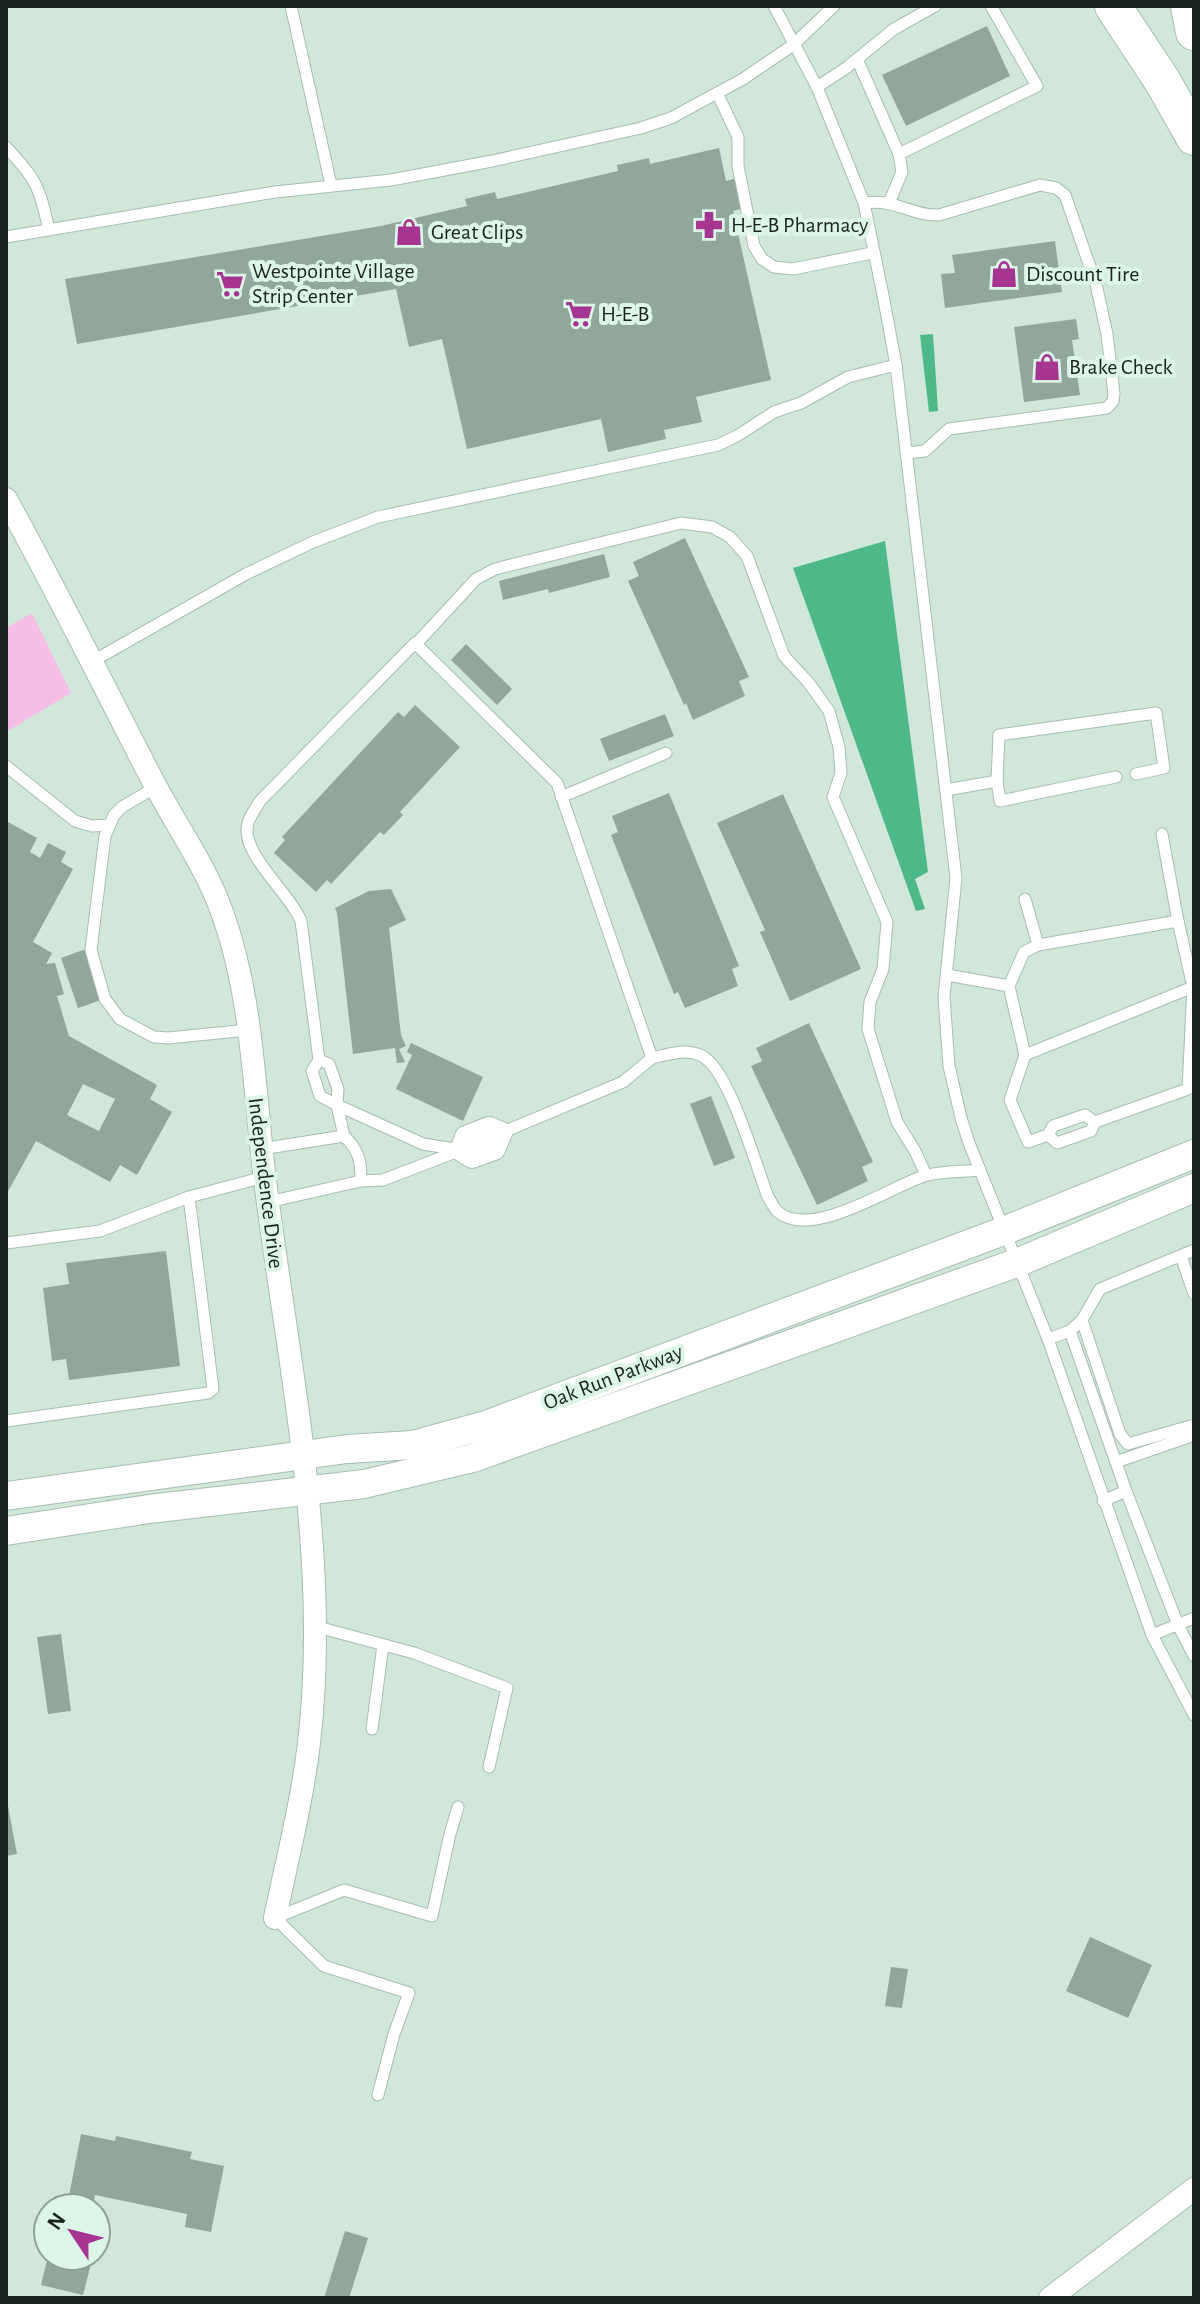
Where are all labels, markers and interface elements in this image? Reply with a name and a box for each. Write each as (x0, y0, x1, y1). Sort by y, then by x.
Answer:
pharmacy icon: H-E-B Pharmacy (694, 210, 724, 240)
place label: H-E-B Pharmacy (731, 214, 869, 236)
shop icon: Great Clips (394, 217, 424, 247)
place label: Great Clips (431, 221, 523, 243)
shop icon: Discount Tire (989, 259, 1019, 289)
place label: Westpointe Village Strip Center (252, 260, 415, 307)
place label: Discount Tire (1026, 263, 1139, 285)
supermarket icon: Westpointe Village Strip Center (215, 269, 245, 299)
supermarket icon: H-E-B (564, 299, 594, 329)
place label: H-E-B (601, 303, 649, 325)
shop icon: Brake Check (1032, 352, 1062, 382)
place label: Brake Check (1069, 356, 1173, 378)
street label: Independence Drive (245, 1096, 287, 1270)
street label: Oak Run Parkway (540, 1340, 686, 1414)
north arrow (32, 2192, 112, 2272)
text: N (43, 2209, 70, 2234)

